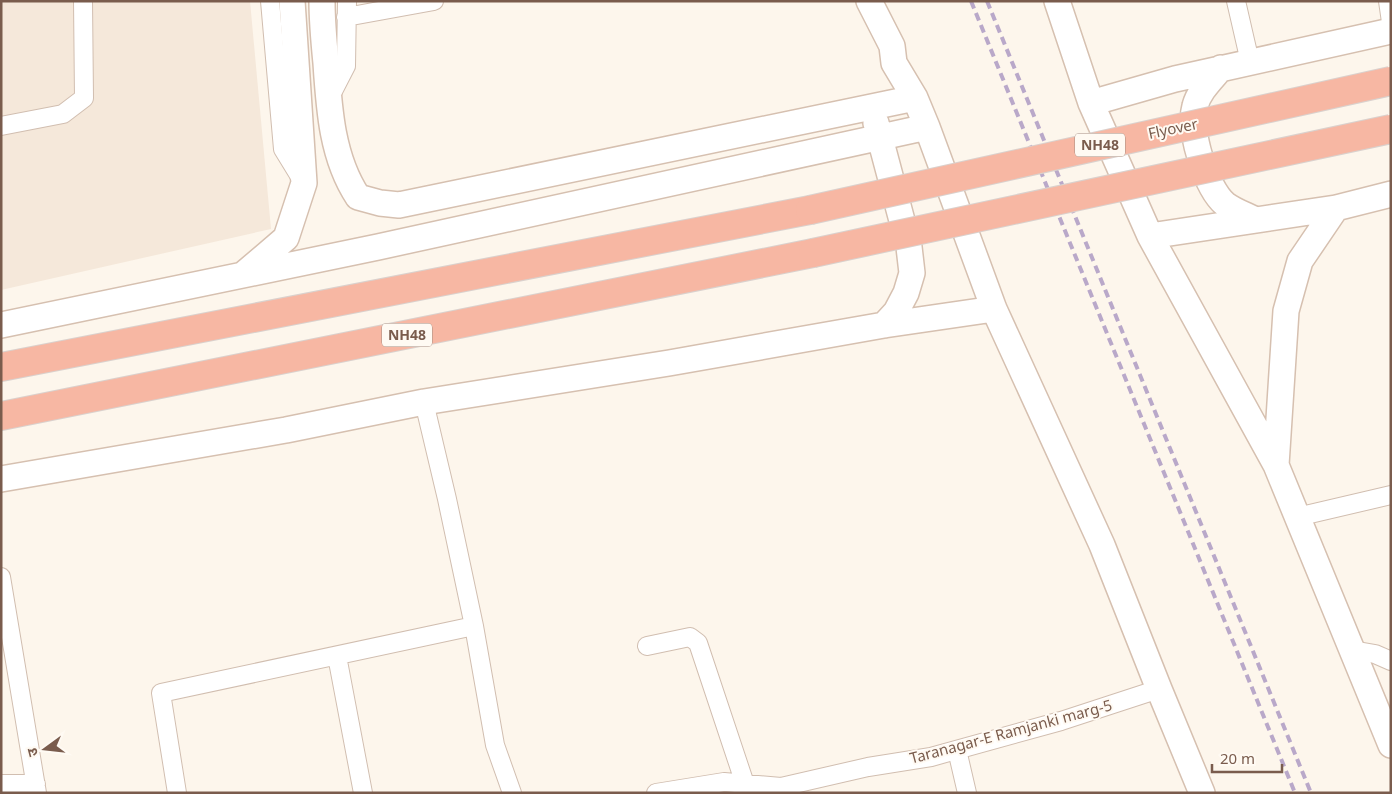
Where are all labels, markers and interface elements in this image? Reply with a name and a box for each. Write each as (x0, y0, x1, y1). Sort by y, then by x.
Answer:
street label: Flyover (1146, 113, 1200, 143)
road number: NH48 (1075, 134, 1125, 156)
road number: NH48 (382, 324, 432, 346)
street label: Taranagar-E Ramjanki marg-5 (907, 694, 1114, 768)
north arrow (20, 724, 70, 774)
scale bar (1212, 742, 1282, 774)
text: उ (22, 745, 42, 759)
text: 20 m (1220, 748, 1255, 768)

